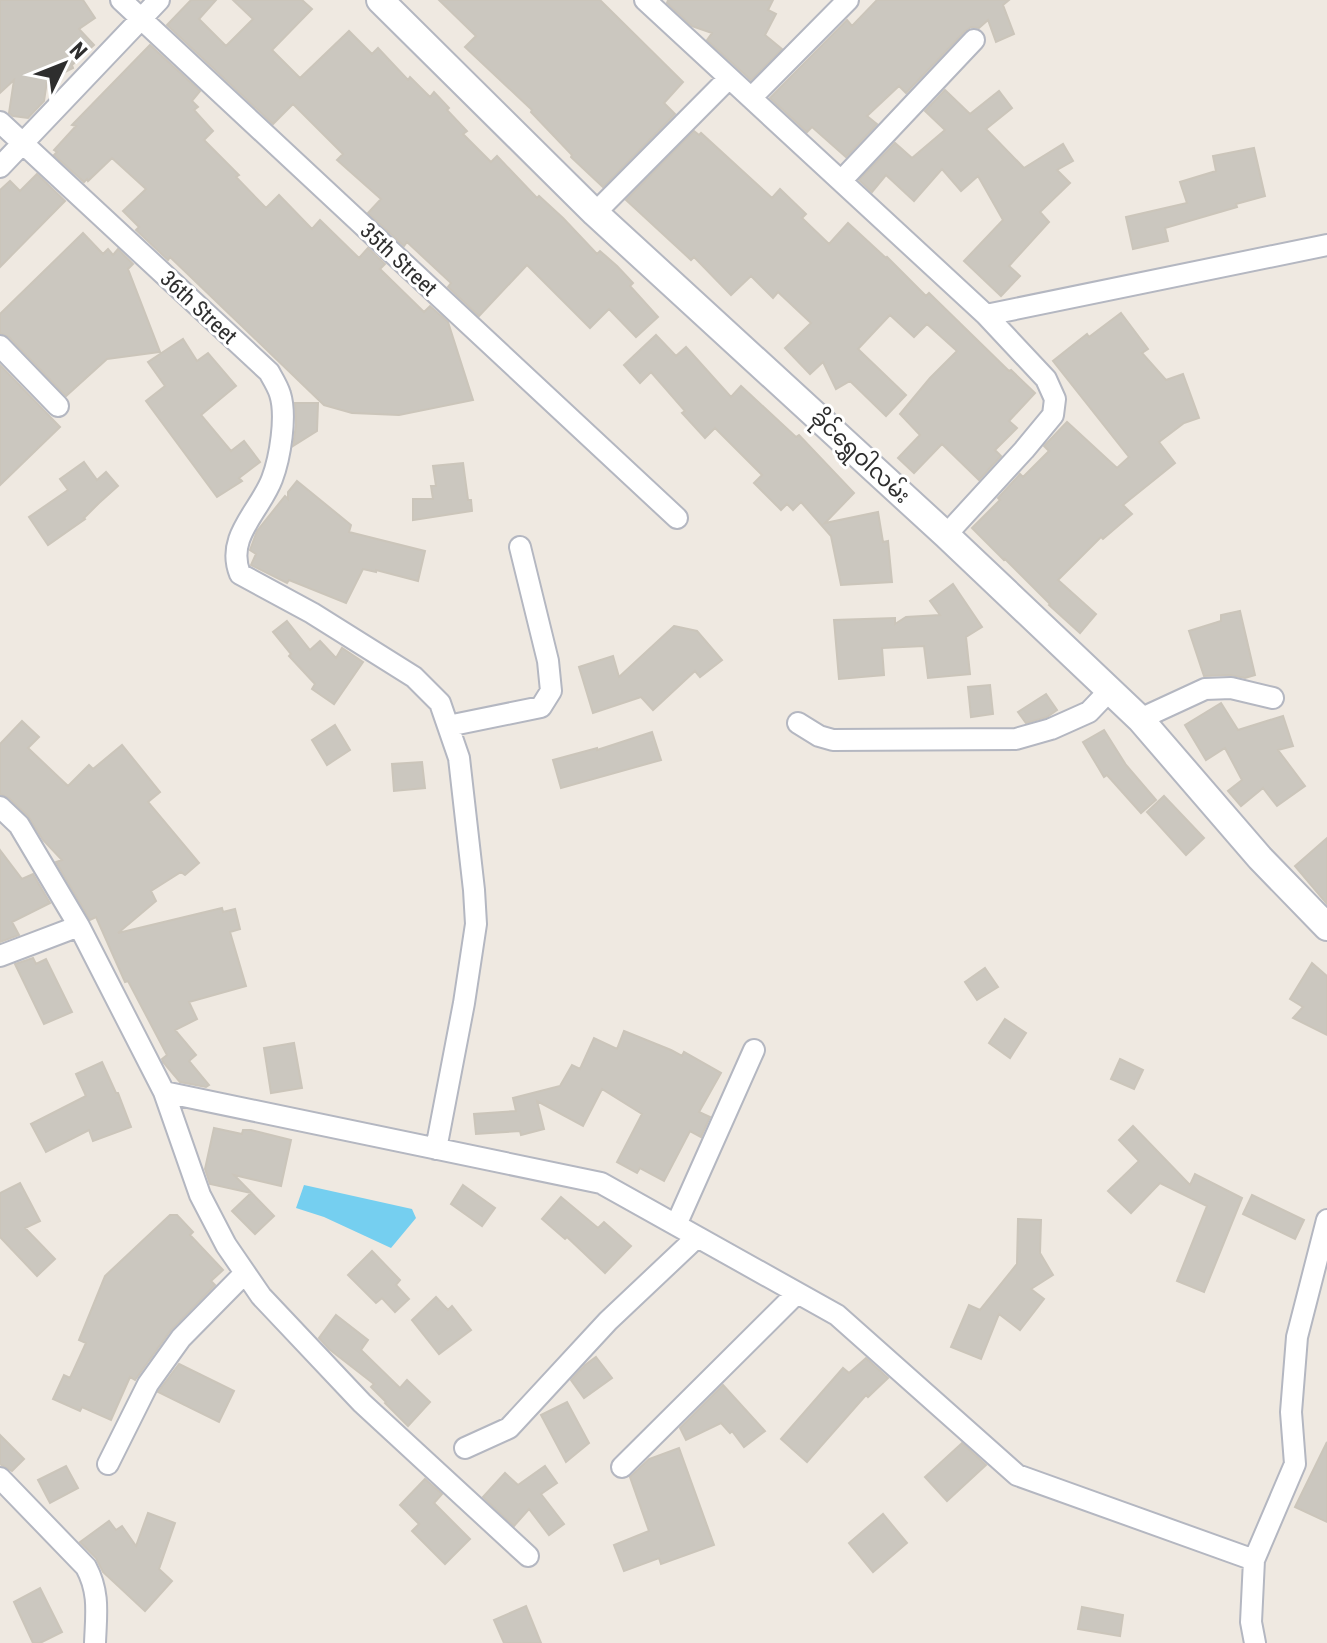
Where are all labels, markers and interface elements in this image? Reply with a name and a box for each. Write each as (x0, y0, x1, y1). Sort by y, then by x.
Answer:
north arrow (24, 24, 104, 104)
text: N (65, 37, 92, 64)
street label: 35th Street (355, 218, 442, 301)
street label: 36th Street (155, 266, 242, 349)
street label: ခိုင်ရွှေဝါလမ်း (803, 402, 917, 512)

